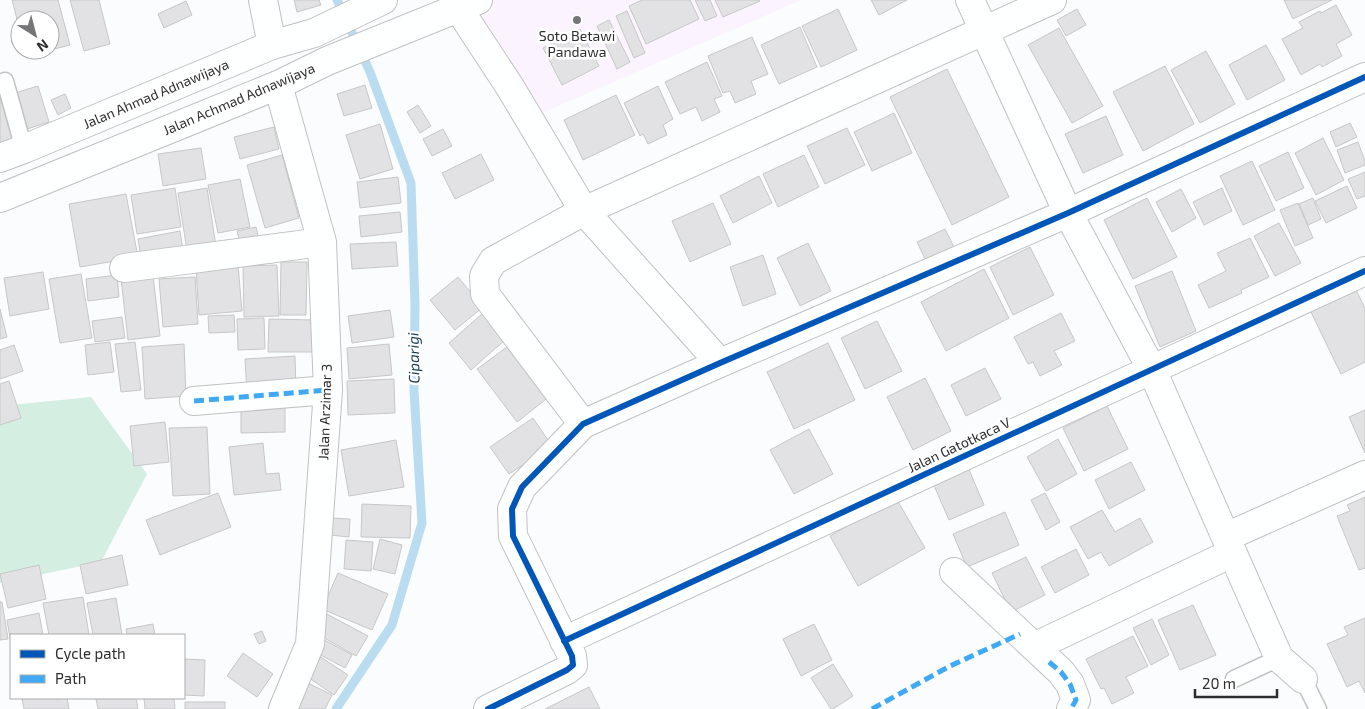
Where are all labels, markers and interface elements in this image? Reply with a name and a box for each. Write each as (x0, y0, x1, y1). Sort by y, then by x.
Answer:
north arrow (10, 10, 60, 60)
marker: Soto Betawi Pandawa (571, 14, 583, 26)
place label: Soto Betawi Pandawa (539, 27, 615, 60)
text: N (34, 36, 52, 56)
street label: Jalan Ahmad Adnawijaya (80, 55, 231, 132)
street label: Jalan Achmad Adnawijaya (160, 59, 317, 138)
water label: Ciparigi (404, 332, 422, 384)
street label: Jalan Arzimar 3 (314, 364, 335, 460)
street label: Jalan Gatotkaca V (905, 413, 1013, 476)
legend (10, 634, 185, 699)
text: Cycle path (55, 644, 126, 662)
scale bar (1195, 666, 1278, 698)
text: Path (55, 669, 86, 687)
text: 20 m (1202, 674, 1236, 692)

